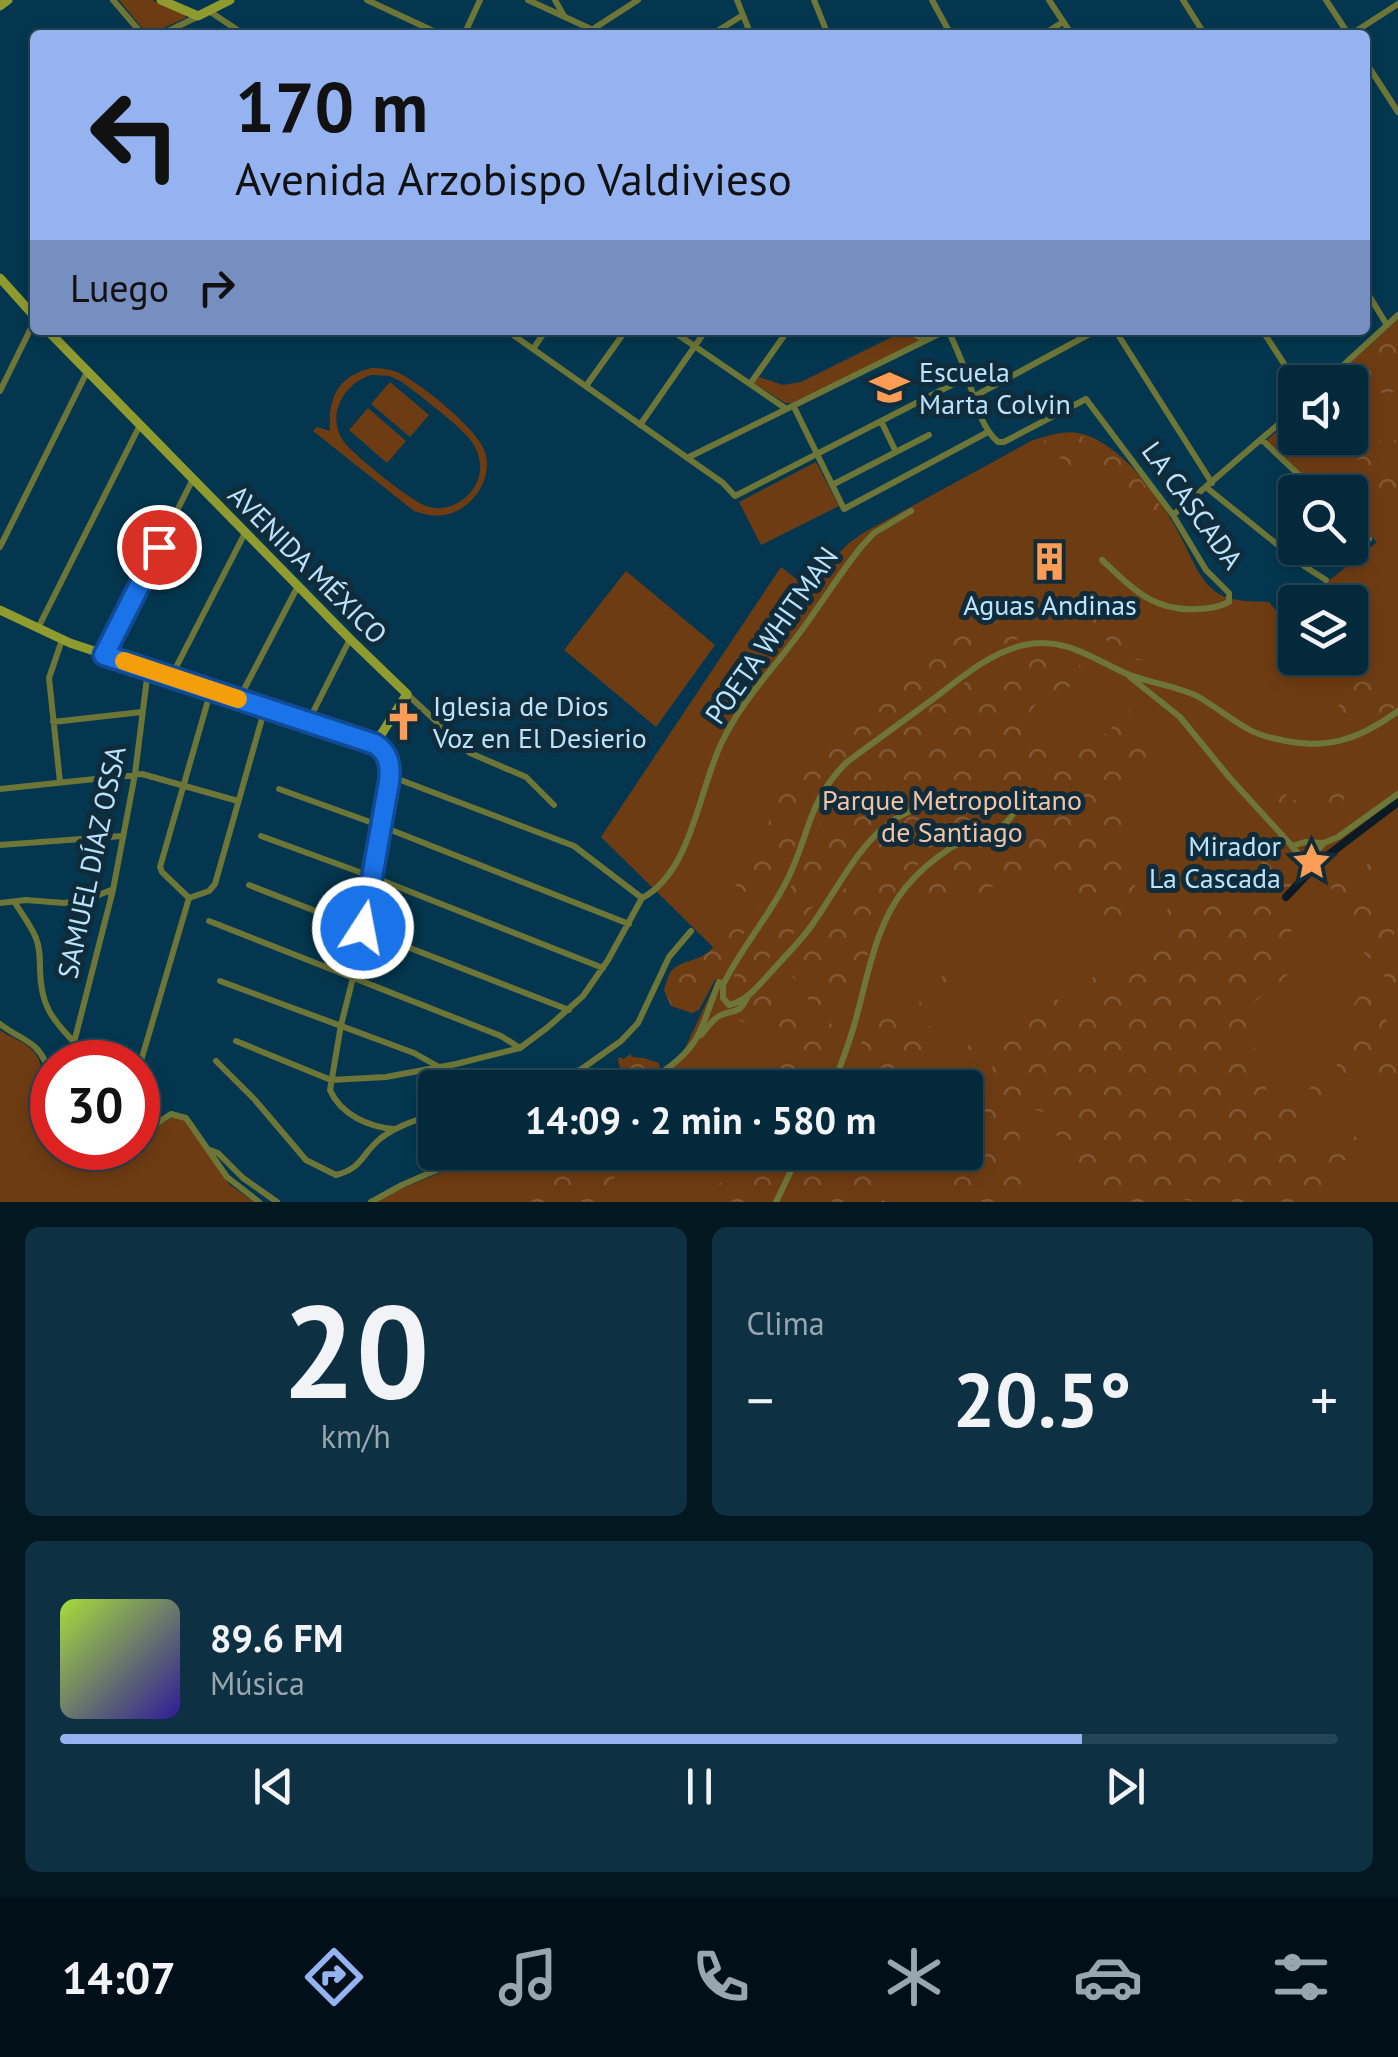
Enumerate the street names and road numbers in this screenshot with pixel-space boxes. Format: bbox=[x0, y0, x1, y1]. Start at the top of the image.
street label: LA CASCADA bbox=[1134, 434, 1252, 577]
street label: AVENIDA MÉXICO bbox=[221, 477, 395, 651]
street label: POETA WHITMAN bbox=[696, 539, 846, 731]
street label: SAMUEL DÍAZ OSSA bbox=[48, 742, 134, 982]

